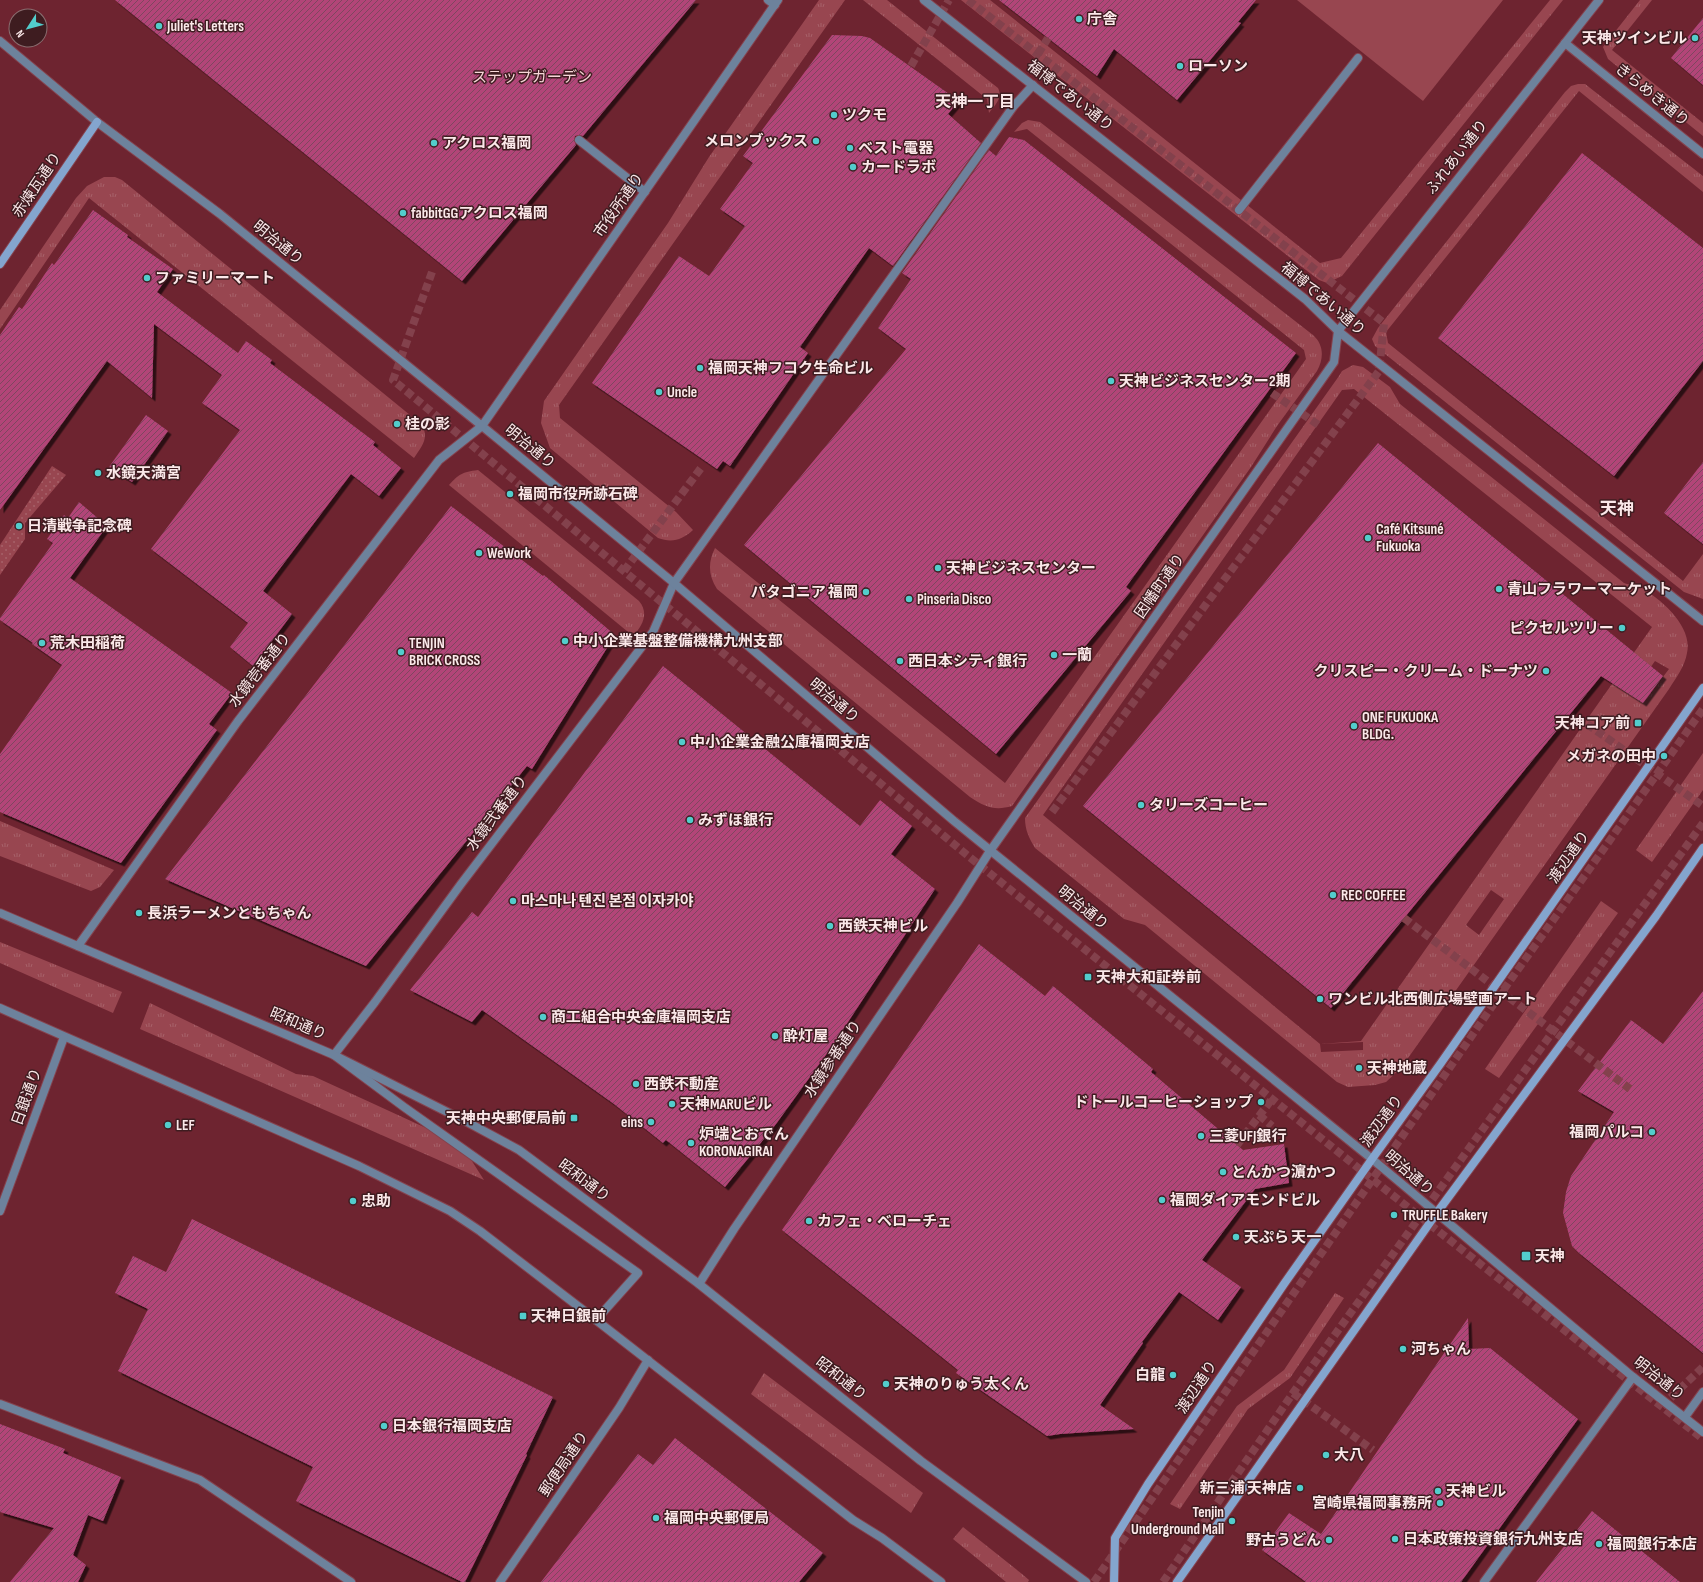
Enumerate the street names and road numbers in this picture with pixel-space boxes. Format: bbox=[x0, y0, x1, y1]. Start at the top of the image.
street label: 福博であい通り bbox=[1023, 56, 1117, 136]
street label: きらめき通り bbox=[1611, 59, 1693, 131]
street label: ふれあい通り bbox=[1422, 116, 1492, 198]
street label: 赤煉瓦通り bbox=[8, 149, 66, 221]
street label: 市役所通り bbox=[590, 169, 648, 241]
street label: 明治通り bbox=[249, 217, 307, 269]
street label: 福博であい通り bbox=[1277, 258, 1369, 340]
street label: 明治通り bbox=[501, 421, 559, 473]
street label: 因幡町通り bbox=[1131, 550, 1189, 622]
street label: 水鏡壱番通り bbox=[225, 629, 295, 711]
street label: 明治通り bbox=[805, 674, 863, 728]
street label: 水鏡弐番通り bbox=[462, 771, 532, 855]
street label: 渡辺通り bbox=[1544, 827, 1594, 887]
street label: 明治通り bbox=[1054, 882, 1112, 934]
street label: 昭和通り bbox=[267, 1004, 329, 1044]
street label: 水鏡参番通り bbox=[800, 1016, 866, 1102]
street label: 日銀通り bbox=[8, 1066, 46, 1128]
street label: 渡辺通り bbox=[1357, 1091, 1407, 1151]
street label: 明治通り bbox=[1380, 1146, 1438, 1200]
street label: 昭和通り bbox=[554, 1155, 614, 1207]
street label: 昭和通り bbox=[812, 1353, 870, 1405]
street label: 明治通り bbox=[1630, 1353, 1688, 1405]
street label: 渡辺通り bbox=[1172, 1357, 1222, 1417]
street label: 郵便局通り bbox=[535, 1428, 593, 1500]

